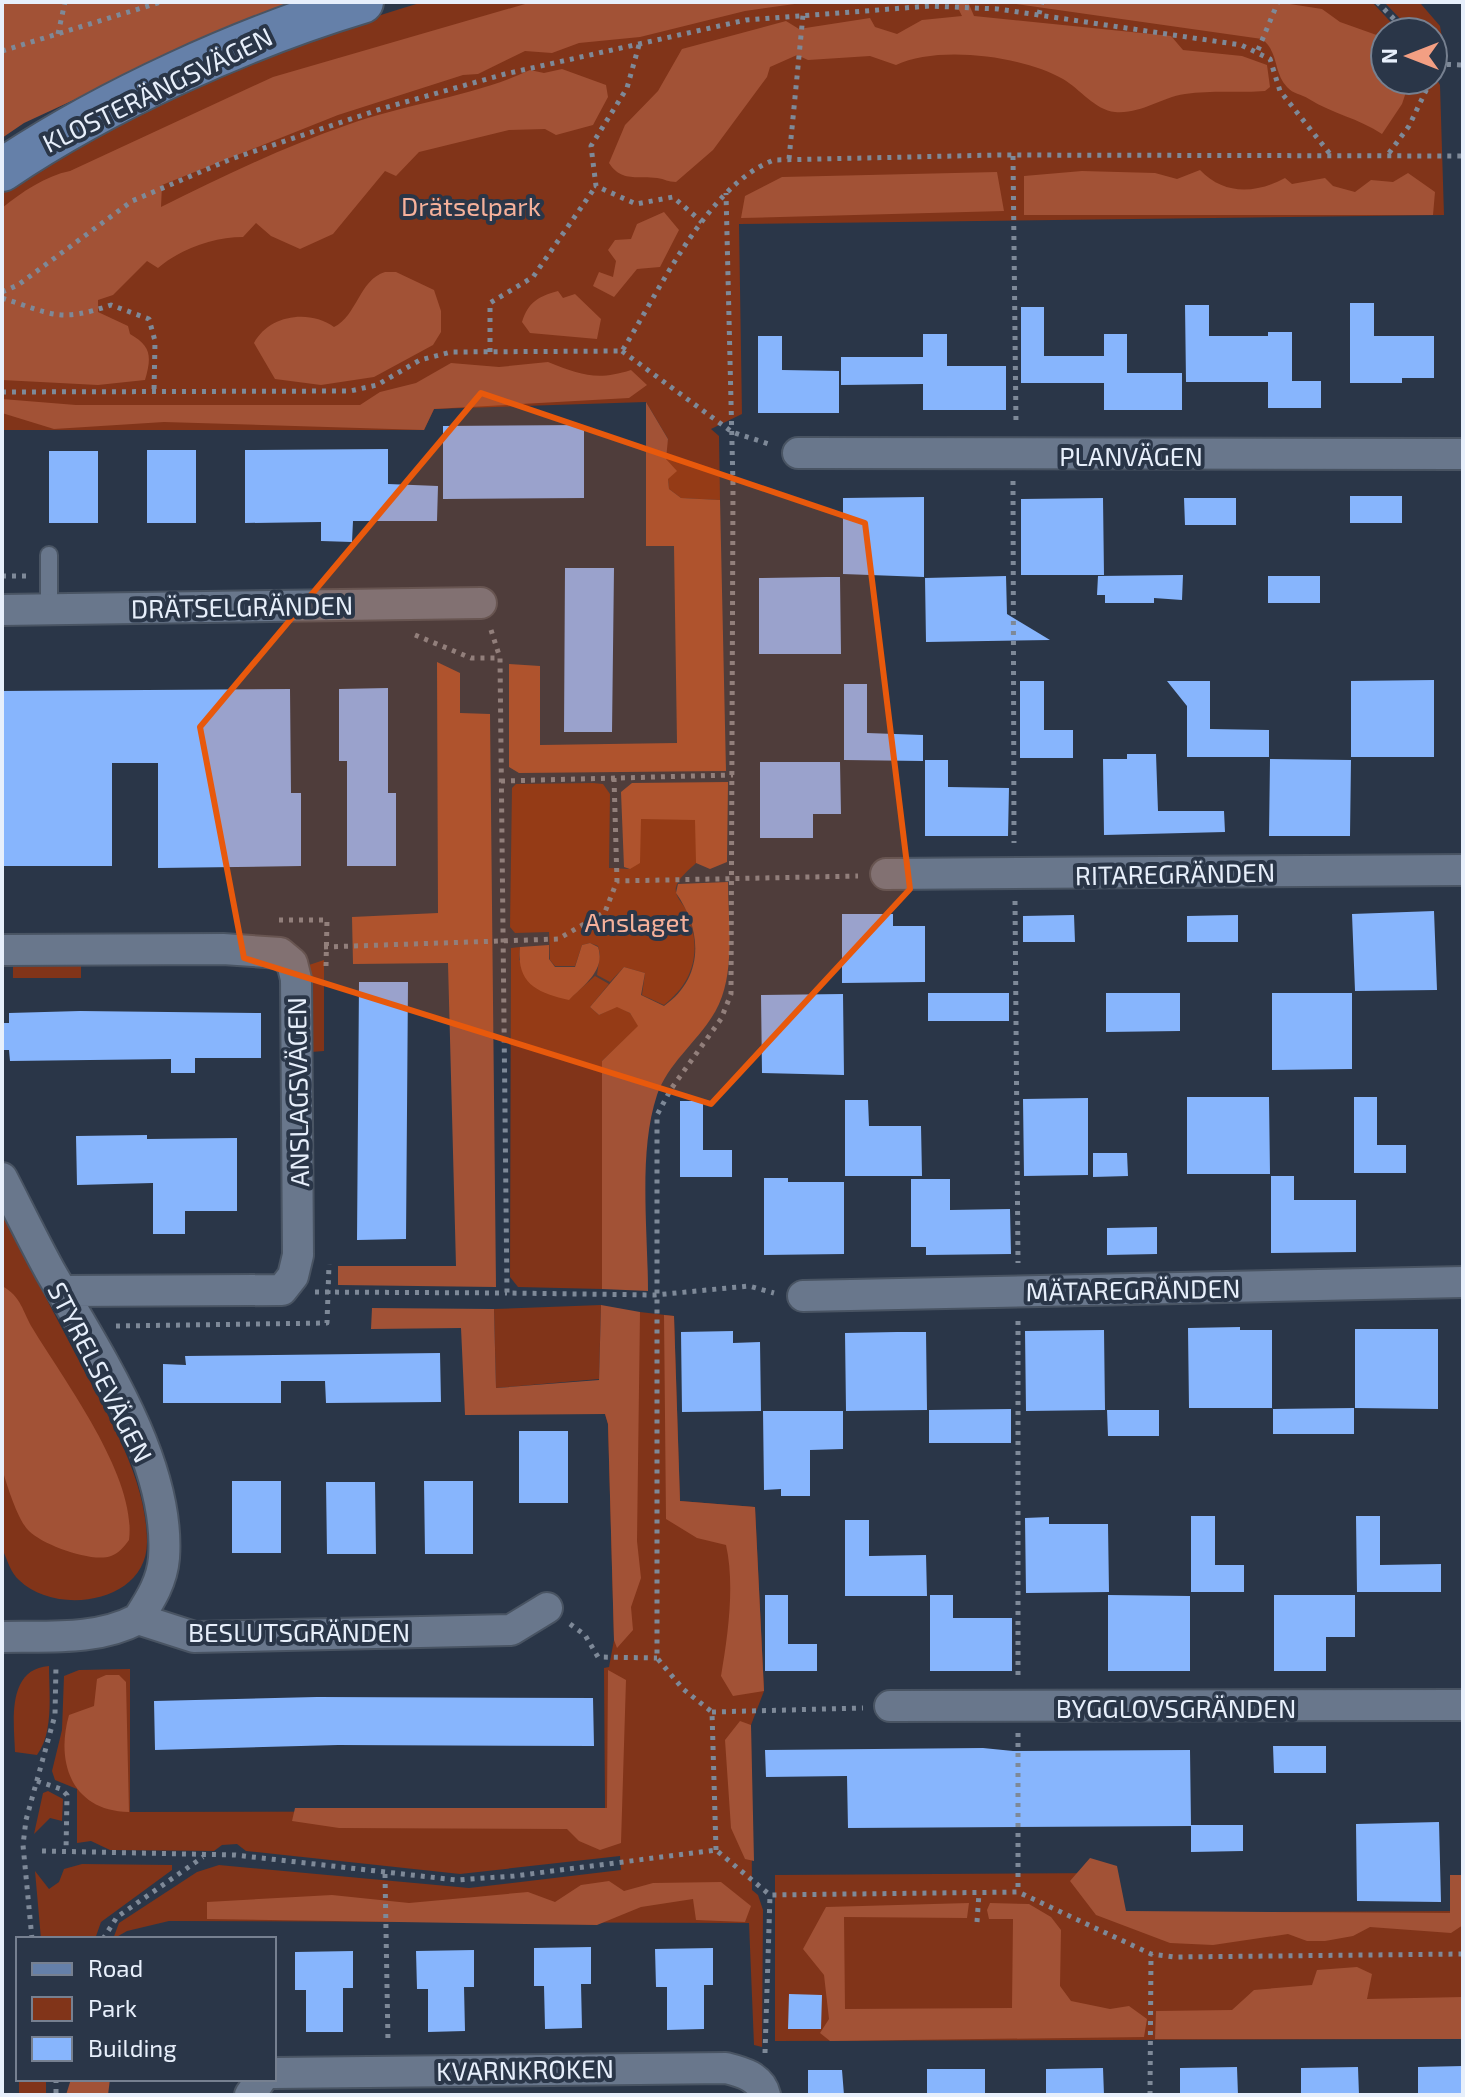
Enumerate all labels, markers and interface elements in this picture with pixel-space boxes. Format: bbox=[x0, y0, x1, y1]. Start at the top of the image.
north arrow bbox=[1369, 16, 1449, 96]
street label: KLOSTERÄNGSVÄGEN bbox=[37, 20, 277, 158]
text: N bbox=[1375, 48, 1401, 64]
park label: Drätselpark bbox=[401, 190, 541, 221]
street label: PLANVÄGEN bbox=[1059, 440, 1203, 471]
street label: DRÄTSELGRÄNDEN bbox=[131, 589, 353, 623]
street label: RITAREGRÄNDEN bbox=[1075, 856, 1275, 890]
park label: Anslaget bbox=[585, 906, 689, 937]
street label: ANSLAGSVÄGEN bbox=[280, 997, 314, 1187]
street label: MÄTAREGRÄNDEN bbox=[1025, 1272, 1241, 1306]
street label: STYRELSEVÄGEN bbox=[42, 1277, 160, 1467]
street label: BESLUTSGRÄNDEN bbox=[188, 1616, 410, 1647]
street label: BYGGLOVSGRÄNDEN bbox=[1056, 1692, 1296, 1723]
legend bbox=[16, 1937, 276, 2081]
text: Road bbox=[88, 1953, 143, 1982]
text: Park bbox=[88, 1993, 137, 2022]
text: Building bbox=[88, 2033, 177, 2062]
street label: KVARNKROKEN bbox=[436, 2052, 614, 2086]

